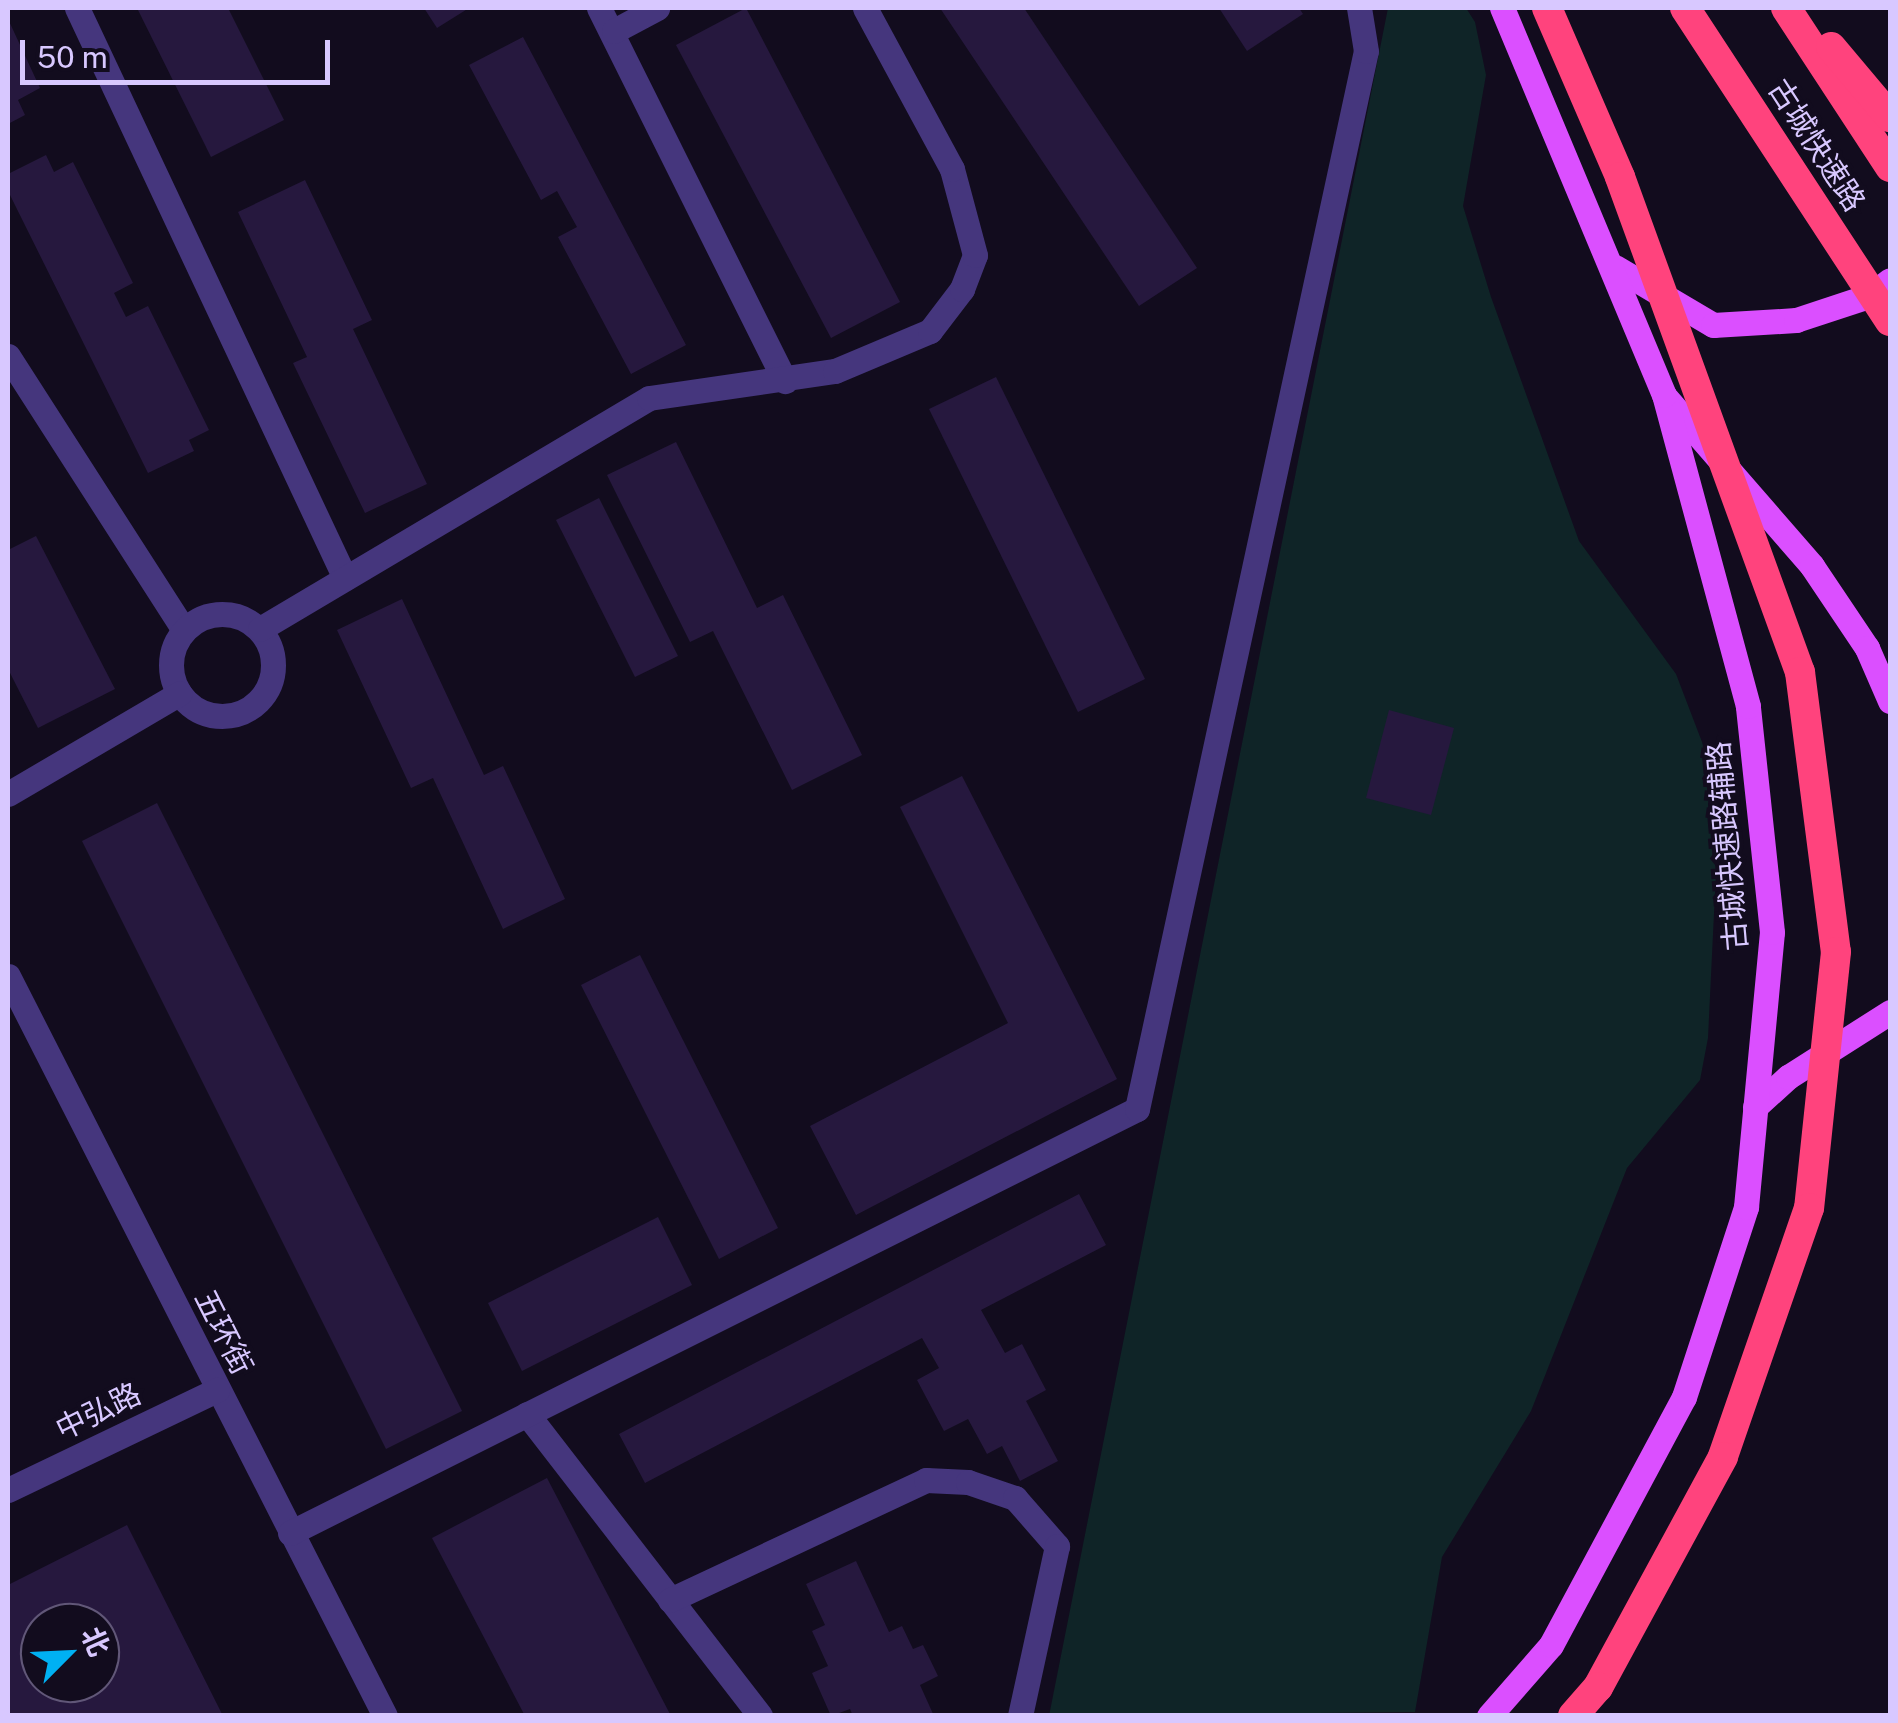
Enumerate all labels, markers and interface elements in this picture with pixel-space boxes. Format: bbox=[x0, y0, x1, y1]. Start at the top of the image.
scale bar bbox=[25, 20, 335, 82]
text: 50 m bbox=[37, 39, 108, 75]
street label: 古城快速路 bbox=[1761, 72, 1873, 218]
street label: 古城快速路辅路 bbox=[1700, 740, 1754, 952]
street label: 五环街 bbox=[188, 1284, 260, 1380]
street label: 中弘路 bbox=[50, 1375, 146, 1447]
north arrow bbox=[20, 1603, 120, 1703]
text: 北 bbox=[75, 1622, 117, 1661]

